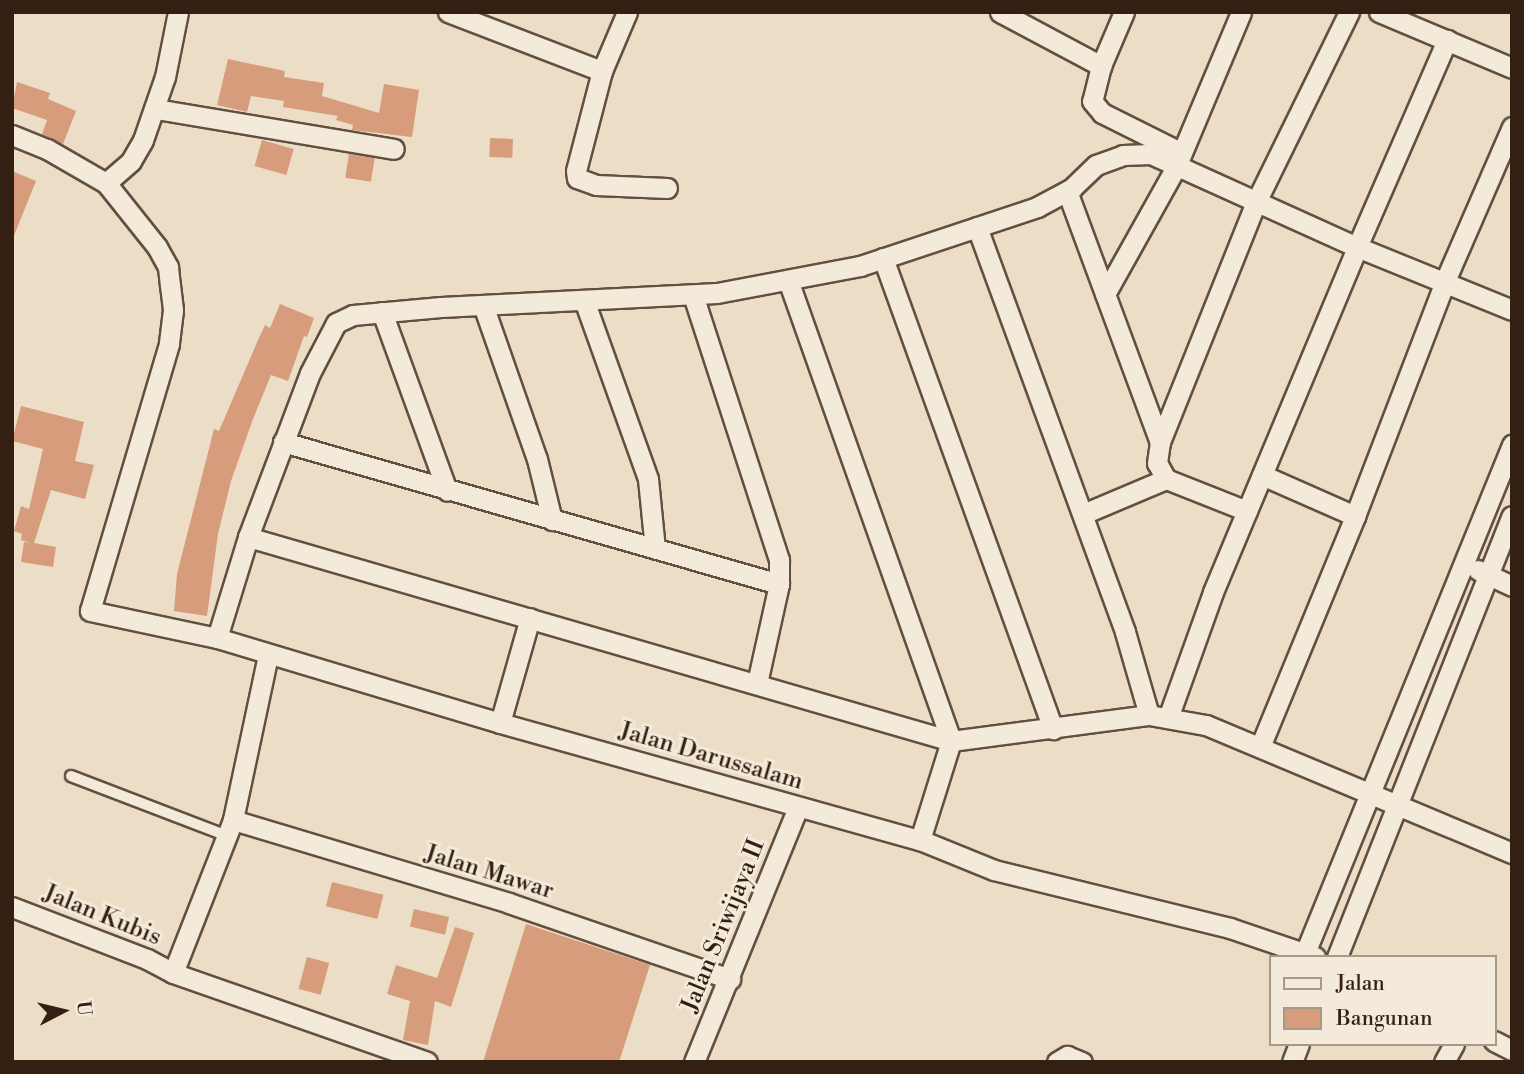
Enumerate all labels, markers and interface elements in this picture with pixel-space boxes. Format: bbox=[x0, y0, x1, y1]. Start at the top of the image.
street label: Jalan Darussalam bbox=[616, 717, 806, 797]
street label: Jalan Sriwijaya II bbox=[676, 835, 772, 1017]
street label: Jalan Mawar bbox=[421, 840, 557, 906]
street label: Jalan Kubis bbox=[39, 879, 165, 953]
legend bbox=[1268, 955, 1496, 1046]
text: Jalan bbox=[1336, 971, 1385, 997]
north arrow bbox=[28, 976, 98, 1046]
text: U bbox=[71, 1000, 97, 1017]
text: Bangunan bbox=[1336, 1006, 1432, 1032]

